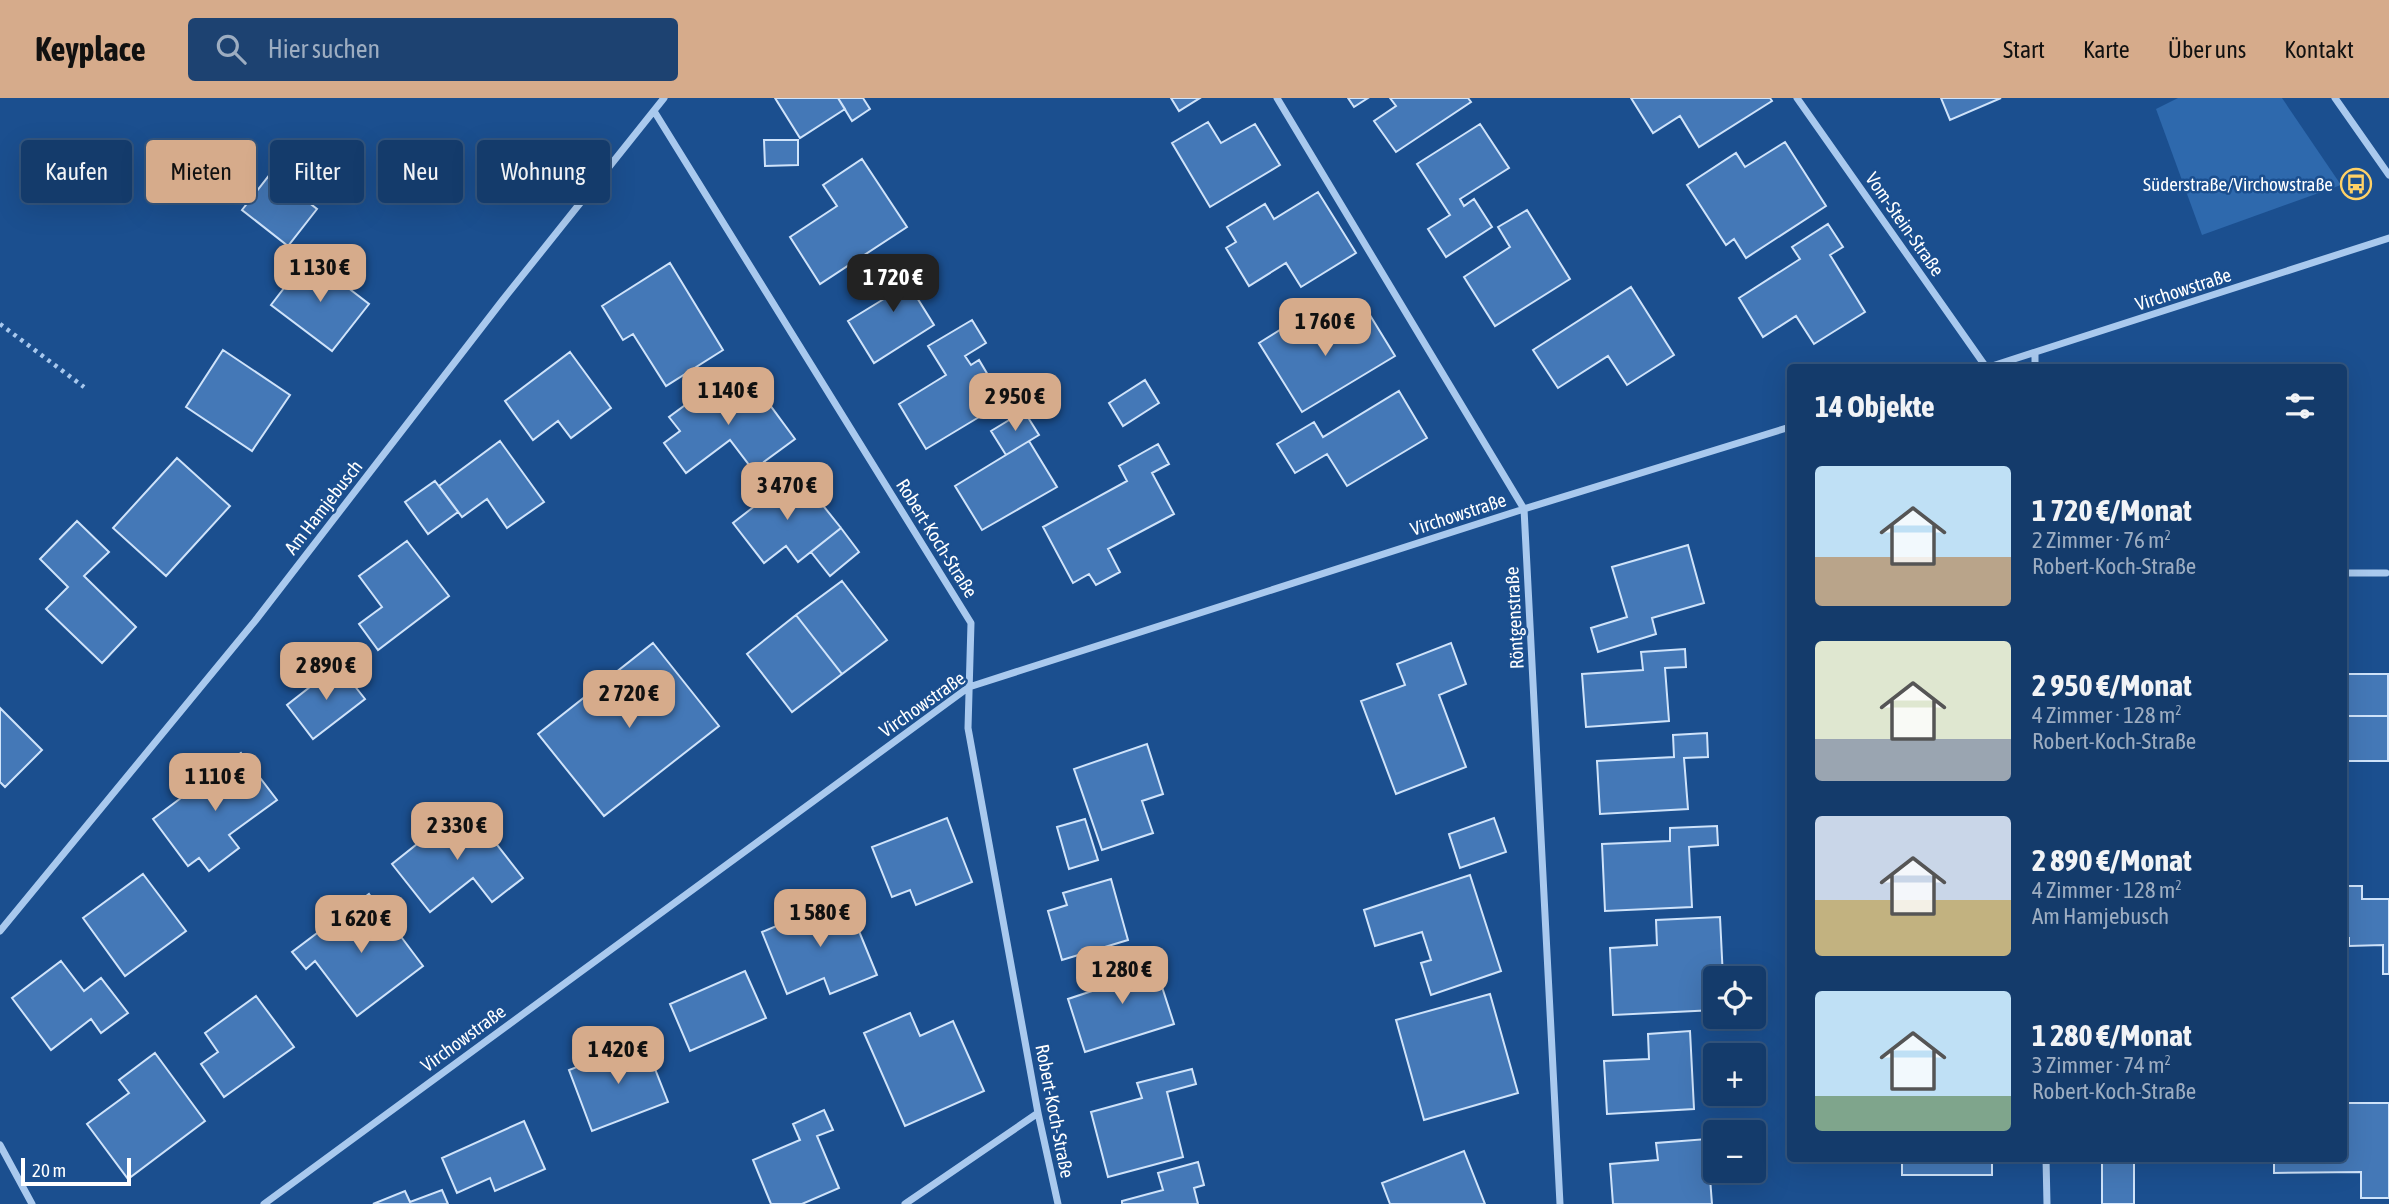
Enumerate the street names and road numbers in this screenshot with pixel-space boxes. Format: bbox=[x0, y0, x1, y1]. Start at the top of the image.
street label: Vom-Stein-Straße bbox=[1861, 168, 1949, 280]
street label: Virchowstraße bbox=[2132, 263, 2234, 315]
street label: Am Hamjebusch bbox=[279, 456, 367, 558]
street label: Robert-Koch-Straße bbox=[892, 475, 982, 601]
street label: Virchowstraße bbox=[1407, 488, 1509, 540]
street label: Röntgenstraße bbox=[1500, 566, 1528, 670]
street label: Virchowstraße bbox=[875, 666, 969, 742]
street label: Virchowstraße bbox=[416, 1000, 510, 1076]
street label: Robert-Koch-Straße bbox=[1031, 1042, 1079, 1180]

